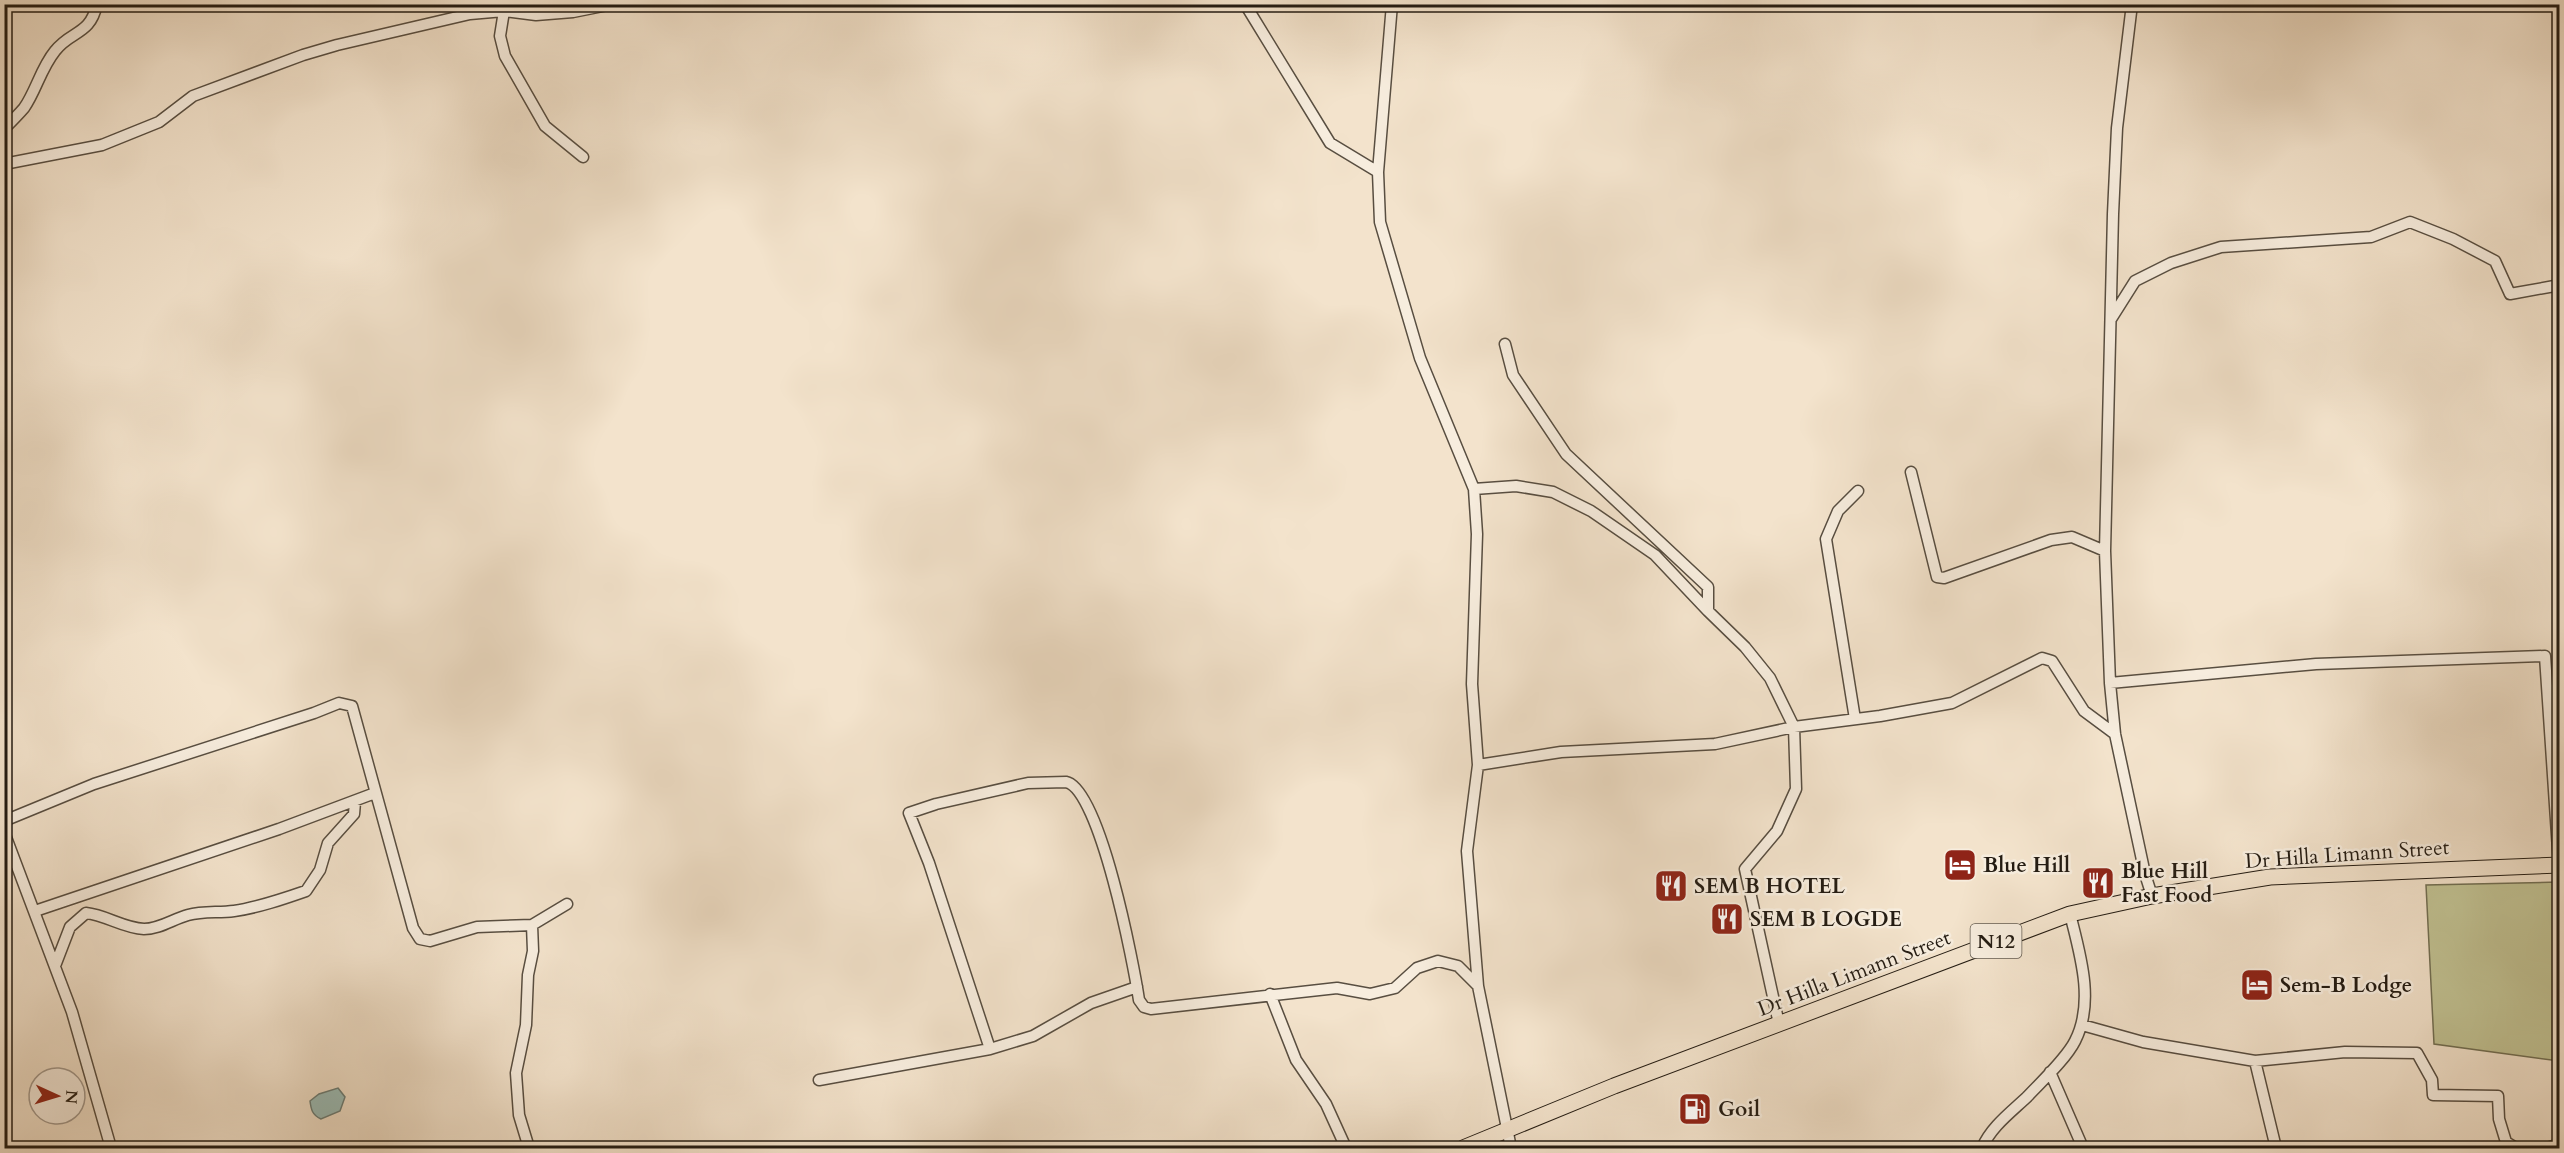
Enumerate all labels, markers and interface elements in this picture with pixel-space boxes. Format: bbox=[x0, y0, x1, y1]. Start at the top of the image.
street label: Dr Hilla Limann Street bbox=[2244, 833, 2451, 876]
hotel icon: Blue Hill bbox=[1942, 847, 1978, 883]
place label: Blue Hill bbox=[1983, 851, 2070, 880]
place label: Blue Hill Fast Food bbox=[2121, 857, 2212, 910]
restaurant icon: Blue Hill Fast Food bbox=[2080, 865, 2116, 901]
restaurant icon: SEM B HOTEL bbox=[1653, 868, 1689, 904]
place label: SEM B HOTEL bbox=[1694, 872, 1845, 901]
restaurant icon: SEM B LOGDE bbox=[1709, 901, 1745, 937]
place label: SEM B LOGDE bbox=[1750, 905, 1902, 934]
street label: Dr Hilla Limann Street bbox=[1753, 923, 1955, 1024]
road number: N12 bbox=[1970, 924, 2022, 958]
hotel icon: Sem-B Lodge bbox=[2239, 967, 2275, 1003]
place label: Sem-B Lodge bbox=[2280, 971, 2412, 1000]
north arrow bbox=[27, 1066, 87, 1126]
text: N bbox=[60, 1089, 82, 1105]
fuel station icon: Goil bbox=[1677, 1091, 1713, 1127]
place label: Goil bbox=[1718, 1095, 1760, 1124]

